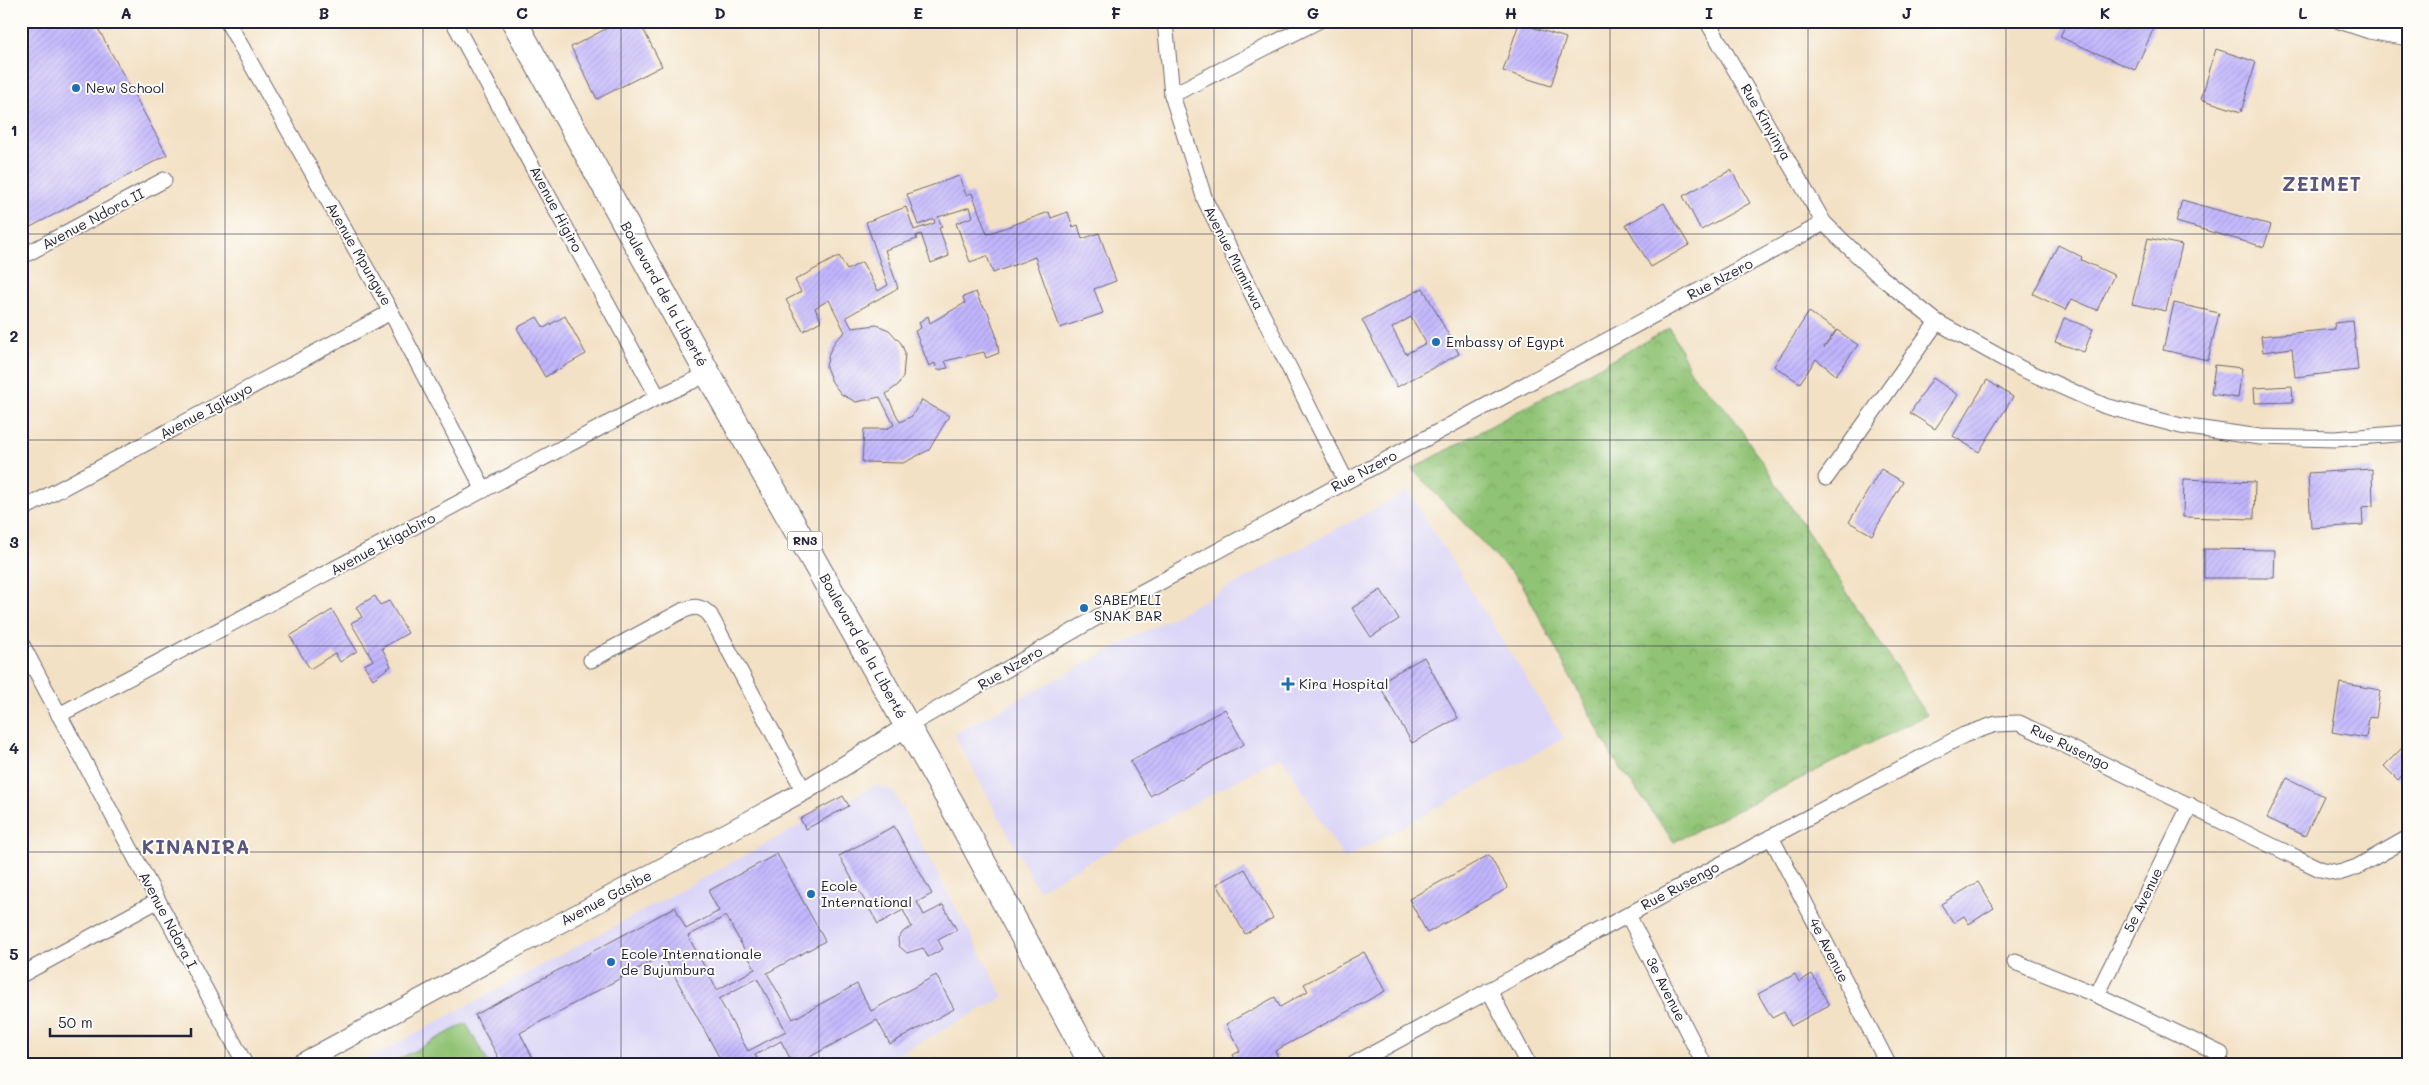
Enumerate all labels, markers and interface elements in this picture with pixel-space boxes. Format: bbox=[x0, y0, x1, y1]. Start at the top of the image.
text: A bbox=[120, 2, 132, 23]
text: B bbox=[319, 2, 329, 23]
text: C bbox=[516, 2, 528, 23]
text: D bbox=[714, 2, 726, 23]
text: E bbox=[913, 2, 923, 23]
text: F bbox=[1111, 2, 1121, 23]
text: G bbox=[1307, 2, 1319, 23]
text: H bbox=[1505, 2, 1517, 23]
text: I bbox=[1705, 2, 1713, 23]
text: J bbox=[1902, 2, 1912, 23]
text: K bbox=[2100, 2, 2110, 23]
text: L bbox=[2298, 2, 2308, 23]
place label: New School bbox=[86, 78, 164, 97]
street label: Rue Kinyinya bbox=[1737, 80, 1796, 164]
marker: New School bbox=[70, 82, 82, 94]
text: 1 bbox=[10, 119, 18, 140]
street label: Avenue Higiro bbox=[526, 162, 587, 255]
district label: ZEIMET bbox=[2282, 171, 2362, 196]
street label: Avenue Ndora II bbox=[38, 184, 147, 253]
street label: Avenue Mpungwe bbox=[322, 199, 397, 309]
street label: Avenue Mumirwa bbox=[1200, 203, 1269, 313]
street label: Boulevard de la Liberté bbox=[617, 218, 712, 370]
street label: Rue Nzero bbox=[1684, 253, 1756, 304]
text: 2 bbox=[10, 325, 19, 346]
place label: Embassy of Egypt bbox=[1446, 332, 1565, 351]
marker: Embassy of Egypt bbox=[1430, 336, 1442, 348]
street label: Avenue Igikuyo bbox=[156, 378, 255, 443]
street label: Rue Nzero bbox=[1328, 445, 1400, 496]
street label: Avenue Ikigabiro bbox=[327, 508, 439, 579]
text: 3 bbox=[9, 531, 19, 552]
road number: RN3 bbox=[788, 532, 822, 550]
street label: Boulevard de la Liberté bbox=[816, 570, 911, 722]
place label: SABEMELI SNAK BAR bbox=[1094, 590, 1162, 625]
marker: SABEMELI SNAK BAR bbox=[1078, 602, 1090, 614]
street label: Rue Nzero bbox=[974, 641, 1046, 694]
place label: Kira Hospital bbox=[1299, 674, 1388, 693]
marker: Kira Hospital bbox=[1281, 677, 1295, 691]
street label: Rue Rusengo bbox=[2027, 719, 2113, 774]
text: 4 bbox=[9, 737, 19, 758]
district label: KINANIRA bbox=[142, 834, 250, 859]
street label: Rue Rusengo bbox=[1637, 857, 1722, 914]
street label: 5e Avenue bbox=[2119, 864, 2166, 935]
street label: Avenue Gasibe bbox=[557, 866, 655, 930]
street label: Avenue Ndora I bbox=[135, 868, 202, 971]
place label: Ecole International bbox=[821, 876, 912, 911]
marker: Ecole International bbox=[805, 888, 817, 900]
street label: 4e Avenue bbox=[1805, 914, 1854, 985]
text: 5 bbox=[9, 943, 19, 964]
place label: Ecole Internationale de Bujumbura bbox=[621, 944, 762, 979]
street label: 3e Avenue bbox=[1642, 953, 1691, 1024]
marker: Ecole Internationale de Bujumbura bbox=[605, 956, 617, 968]
scale bar bbox=[50, 1005, 191, 1037]
text: 50 m bbox=[58, 1012, 93, 1032]

